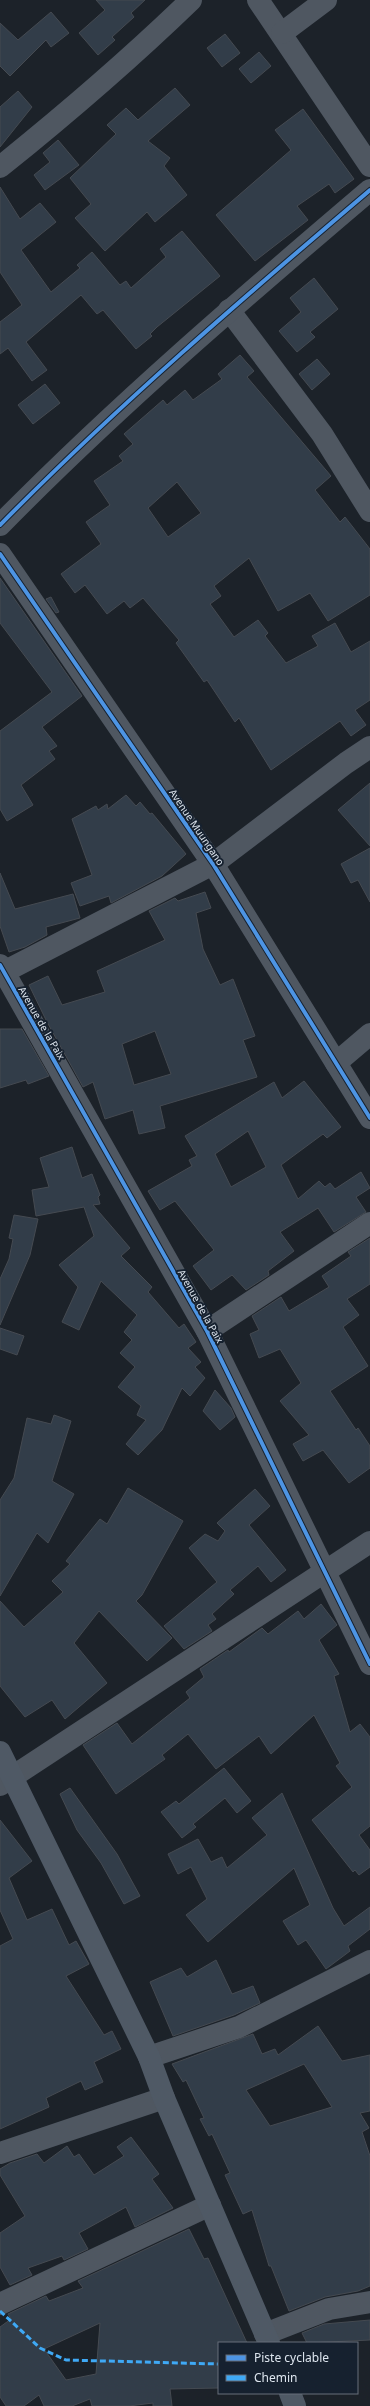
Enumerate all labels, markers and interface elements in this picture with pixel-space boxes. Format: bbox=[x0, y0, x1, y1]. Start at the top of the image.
street label: Avenue Muungano bbox=[166, 786, 228, 868]
street label: Avenue de la Paix bbox=[15, 984, 69, 1063]
street label: Avenue de la Paix bbox=[175, 1267, 227, 1346]
legend bbox=[218, 2342, 358, 2394]
text: Piste cyclable bbox=[254, 2349, 329, 2366]
text: Chemin bbox=[254, 2369, 298, 2386]

